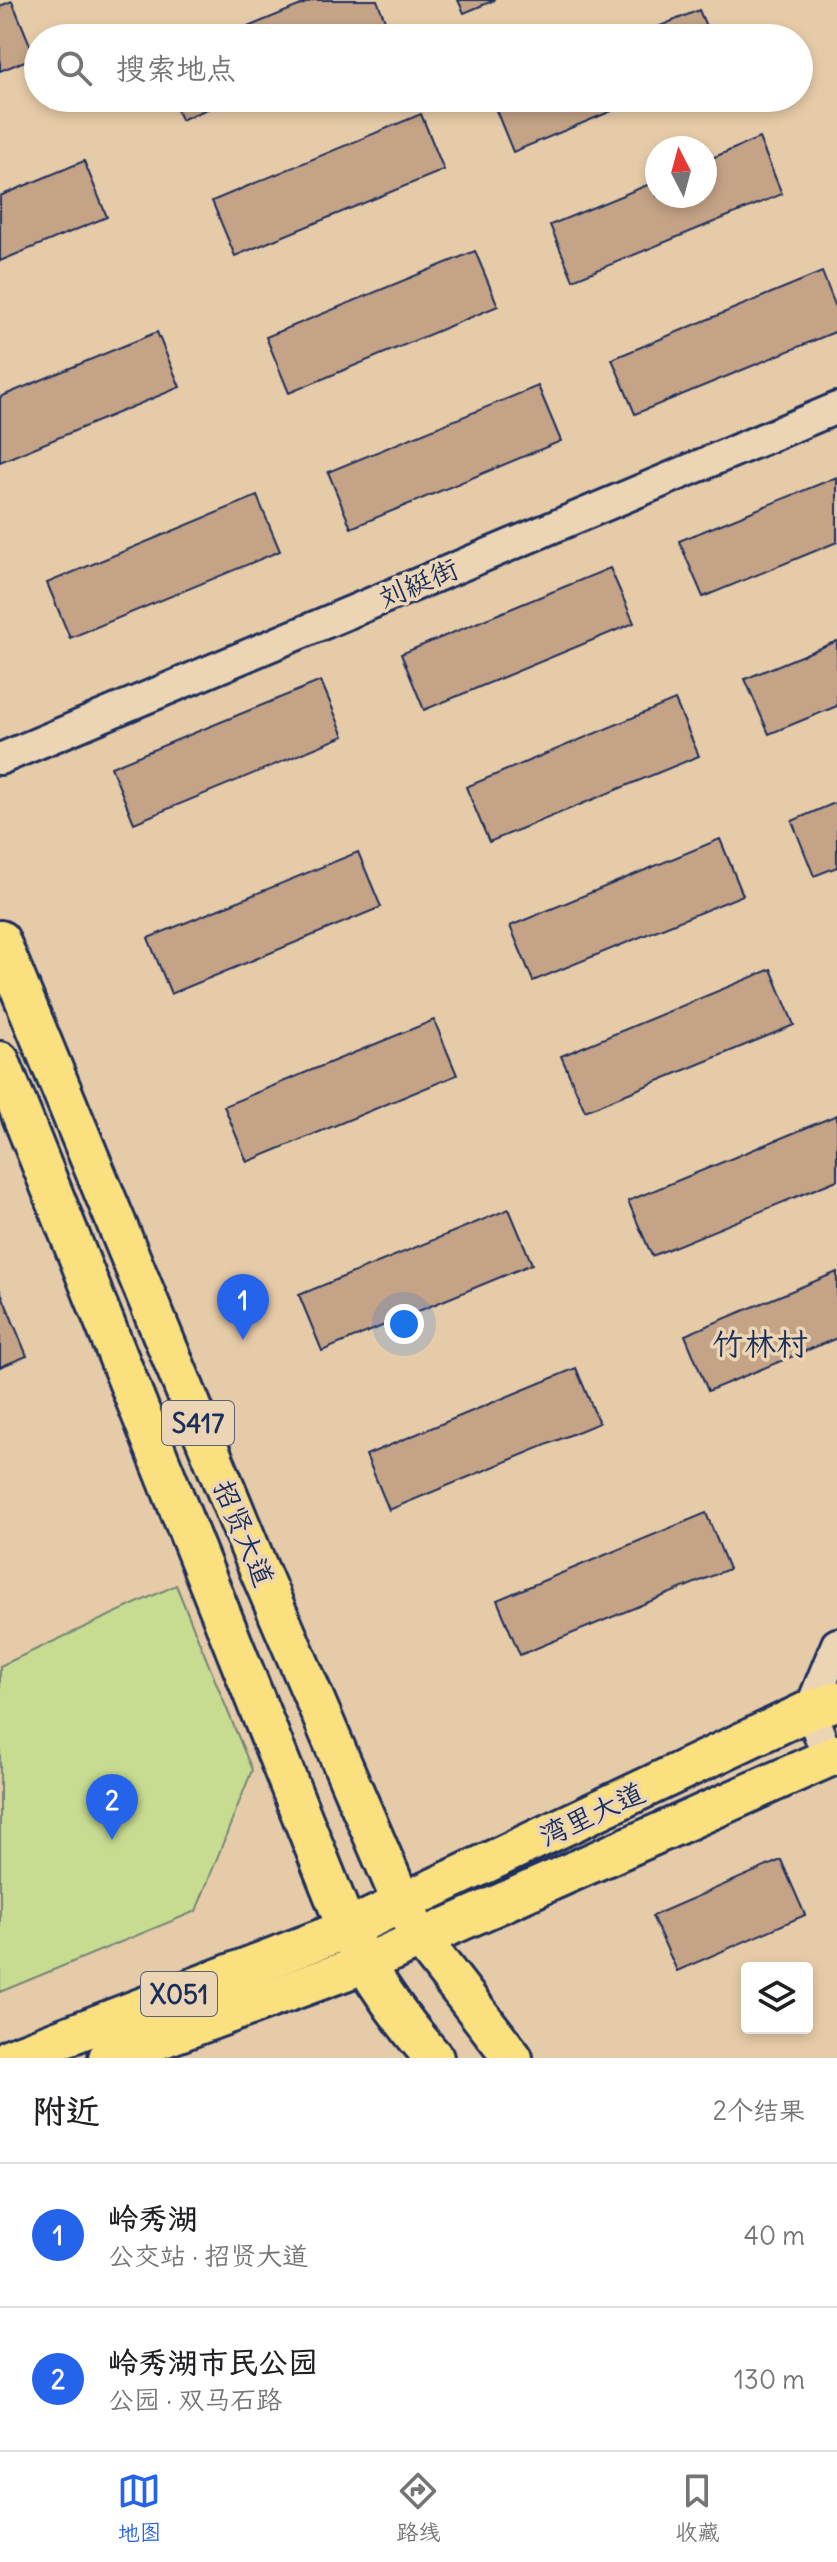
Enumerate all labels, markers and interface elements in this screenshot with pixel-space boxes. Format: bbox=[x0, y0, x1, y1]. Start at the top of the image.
search box bbox=[24, 24, 813, 112]
icon: search bbox=[52, 46, 96, 90]
text: 搜索地点 bbox=[116, 49, 236, 87]
north arrow bbox=[645, 136, 717, 208]
street label: 刘綎街 bbox=[372, 550, 464, 616]
pin: 1 bbox=[217, 1274, 269, 1340]
your location bbox=[384, 1304, 424, 1344]
district label: 竹林村 bbox=[712, 1323, 808, 1364]
road number: S417 bbox=[162, 1401, 234, 1445]
street label: 招贤大道 bbox=[206, 1474, 282, 1592]
pin: 2 bbox=[86, 1774, 138, 1840]
street label: 湾里大道 bbox=[534, 1774, 650, 1854]
map controls bbox=[741, 1962, 813, 2034]
button: layers bbox=[741, 1962, 813, 2034]
road number: X051 bbox=[141, 1972, 217, 2016]
text: 附近 bbox=[32, 2089, 100, 2132]
text: 2个结果 bbox=[713, 2094, 805, 2127]
text: 岭秀湖 bbox=[108, 2199, 198, 2237]
text: 1 bbox=[53, 2219, 63, 2252]
text: 40 m bbox=[744, 2219, 805, 2252]
text: 公交站 · 招贤大道 bbox=[108, 2239, 308, 2272]
text: 岭秀湖市民公园 bbox=[108, 2343, 318, 2381]
text: 2 bbox=[51, 2363, 65, 2396]
text: 130 m bbox=[734, 2363, 805, 2396]
text: 公园 · 双马石路 bbox=[108, 2383, 282, 2416]
tab: 地图 bbox=[117, 2469, 162, 2546]
tab: 路线 bbox=[396, 2469, 441, 2546]
tab: 收藏 bbox=[675, 2469, 720, 2546]

